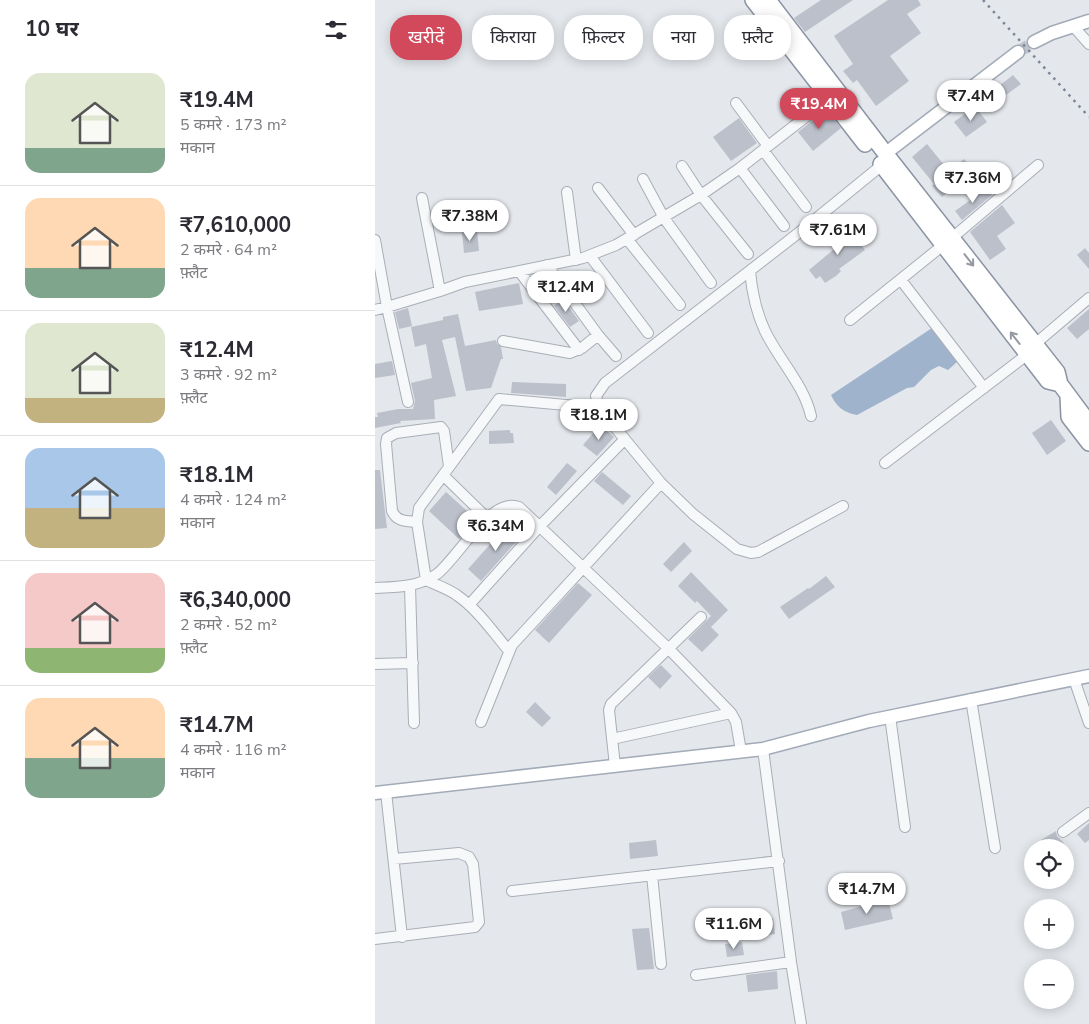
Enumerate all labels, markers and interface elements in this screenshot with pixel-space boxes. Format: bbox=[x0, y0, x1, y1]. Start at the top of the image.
text: 10 घर bbox=[25, 15, 79, 43]
chip: खरीदें bbox=[390, 15, 462, 60]
chip: किराया bbox=[472, 15, 554, 60]
chip: फ़िल्टर bbox=[564, 15, 643, 60]
chip: नया bbox=[653, 15, 714, 60]
chip: फ़्लैट bbox=[724, 15, 791, 60]
icon: filters bbox=[322, 16, 350, 44]
pin: ₹7.4M bbox=[936, 80, 1006, 122]
text: ₹7.4M bbox=[948, 85, 994, 107]
text: ₹19.4M bbox=[180, 86, 254, 114]
pin: ₹19.4M bbox=[778, 88, 860, 130]
icon: home bbox=[65, 93, 125, 153]
text: ₹19.4M bbox=[791, 93, 847, 115]
text: 5 कमरे · 173 m² bbox=[180, 114, 287, 136]
text: मकान bbox=[180, 137, 215, 159]
pin: ₹7.36M bbox=[932, 162, 1014, 204]
text: ₹7.36M bbox=[945, 167, 1001, 189]
pin: ₹7.38M bbox=[429, 200, 511, 242]
text: ₹7.38M bbox=[442, 205, 498, 227]
text: ₹7,610,000 bbox=[180, 211, 291, 239]
pin: ₹7.61M bbox=[797, 214, 879, 256]
icon: home bbox=[65, 218, 125, 278]
text: ₹7.61M bbox=[810, 219, 866, 241]
text: 2 कमरे · 64 m² bbox=[180, 239, 277, 261]
one-way arrow bbox=[964, 253, 974, 267]
text: फ़्लैट bbox=[180, 262, 208, 284]
pin: ₹12.4M bbox=[525, 270, 607, 313]
text: ₹12.4M bbox=[538, 276, 594, 298]
one-way arrow bbox=[1010, 331, 1020, 345]
text: ₹12.4M bbox=[180, 336, 254, 364]
icon: home bbox=[65, 343, 125, 403]
text: 3 कमरे · 92 m² bbox=[180, 364, 277, 386]
text: फ़्लैट bbox=[180, 387, 208, 409]
pin: ₹18.1M bbox=[558, 398, 640, 441]
text: ₹18.1M bbox=[571, 404, 627, 426]
text: ₹18.1M bbox=[180, 461, 254, 489]
icon: home bbox=[65, 468, 125, 528]
text: 4 कमरे · 124 m² bbox=[180, 489, 287, 511]
pin: ₹6.34M bbox=[455, 510, 537, 552]
text: मकान bbox=[180, 512, 215, 534]
text: ₹6.34M bbox=[468, 515, 524, 537]
text: ₹6,340,000 bbox=[180, 586, 291, 614]
icon: home bbox=[65, 593, 125, 653]
text: 2 कमरे · 52 m² bbox=[180, 614, 277, 636]
text: फ़्लैट bbox=[180, 637, 208, 659]
text: ₹14.7M bbox=[180, 711, 254, 739]
icon: home bbox=[65, 718, 125, 778]
text: 4 कमरे · 116 m² bbox=[180, 739, 287, 761]
text: मकान bbox=[180, 762, 215, 784]
map controls bbox=[1024, 839, 1074, 1009]
button: locate bbox=[1024, 839, 1074, 889]
pin: ₹14.7M bbox=[826, 872, 908, 915]
text: ₹14.7M bbox=[839, 878, 895, 900]
button: + bbox=[1024, 899, 1074, 949]
pin: ₹11.6M bbox=[693, 908, 775, 950]
text: ₹11.6M bbox=[706, 913, 762, 935]
button: − bbox=[1024, 959, 1074, 1009]

